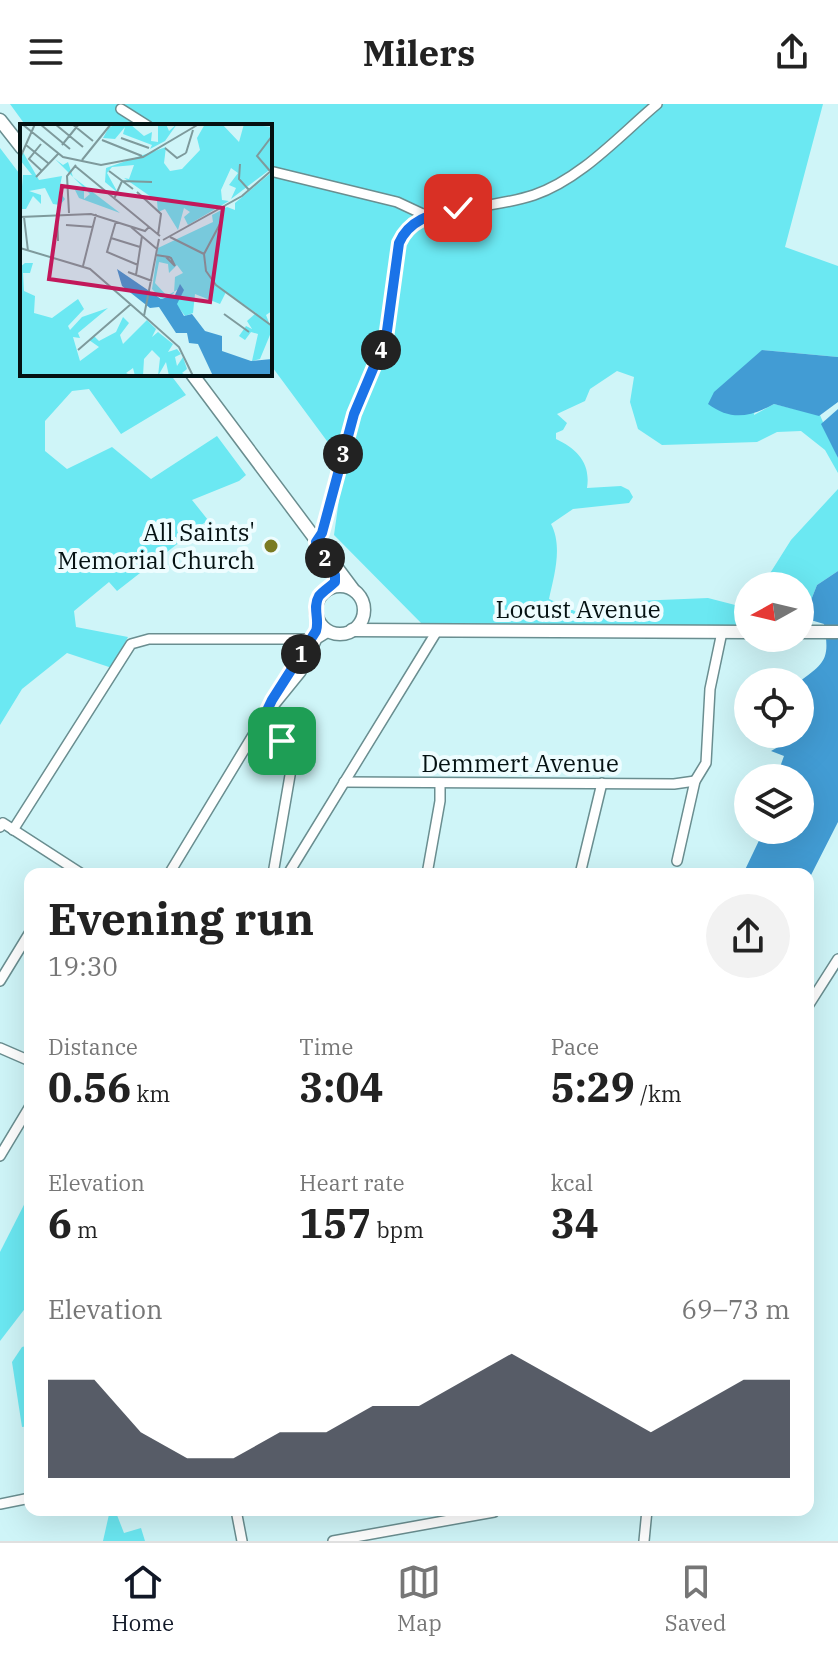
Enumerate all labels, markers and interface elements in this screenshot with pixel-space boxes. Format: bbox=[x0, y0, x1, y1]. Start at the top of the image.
text: Milers bbox=[363, 29, 475, 76]
icon: menu bbox=[24, 30, 68, 74]
icon: share bbox=[770, 30, 814, 74]
inset map bbox=[20, 124, 272, 376]
pin bbox=[424, 174, 492, 242]
icon: check bbox=[436, 186, 480, 230]
pin: 4 bbox=[361, 330, 401, 370]
text: 4 bbox=[374, 335, 388, 364]
pin: 3 bbox=[323, 434, 363, 474]
text: 3 bbox=[336, 439, 350, 468]
place label: All Saints' Memorial Church bbox=[57, 516, 255, 576]
marker: All Saints' Memorial Church bbox=[262, 537, 280, 555]
pin: 2 bbox=[305, 538, 345, 578]
text: 2 bbox=[318, 543, 332, 572]
north arrow bbox=[734, 572, 814, 652]
map controls bbox=[734, 572, 814, 844]
street label: Locust Avenue bbox=[495, 593, 661, 625]
pin: 1 bbox=[281, 634, 321, 674]
text: 1 bbox=[294, 639, 308, 668]
button: locate bbox=[734, 668, 814, 748]
pin bbox=[248, 707, 316, 775]
icon: arrive bbox=[260, 719, 304, 763]
street label: Demmert Avenue bbox=[421, 747, 619, 779]
button: layers bbox=[734, 764, 814, 844]
text: Evening run bbox=[48, 890, 314, 947]
button: share bbox=[706, 894, 790, 978]
text: 19:30 bbox=[48, 949, 118, 983]
text: Distance bbox=[48, 1032, 138, 1061]
text: Time bbox=[299, 1032, 353, 1061]
text: Pace bbox=[551, 1032, 599, 1061]
text: 0.56 bbox=[48, 1061, 131, 1113]
text: 3:04 bbox=[299, 1061, 383, 1113]
text: 5:29 bbox=[551, 1061, 635, 1113]
text: km bbox=[131, 1079, 170, 1108]
text: /km bbox=[635, 1079, 682, 1108]
text: Elevation bbox=[48, 1168, 145, 1197]
text: Heart rate bbox=[299, 1168, 405, 1197]
text: kcal bbox=[551, 1168, 593, 1197]
text: 6 bbox=[48, 1197, 72, 1249]
text: 157 bbox=[299, 1197, 371, 1249]
text: 34 bbox=[551, 1197, 599, 1249]
text: m bbox=[72, 1215, 98, 1244]
text: bpm bbox=[371, 1215, 424, 1244]
text: Elevation bbox=[48, 1292, 163, 1326]
text: 69–73 m bbox=[682, 1292, 790, 1326]
tab: Home bbox=[112, 1560, 174, 1637]
tab: Map bbox=[397, 1560, 442, 1637]
tab: Saved bbox=[665, 1560, 726, 1637]

